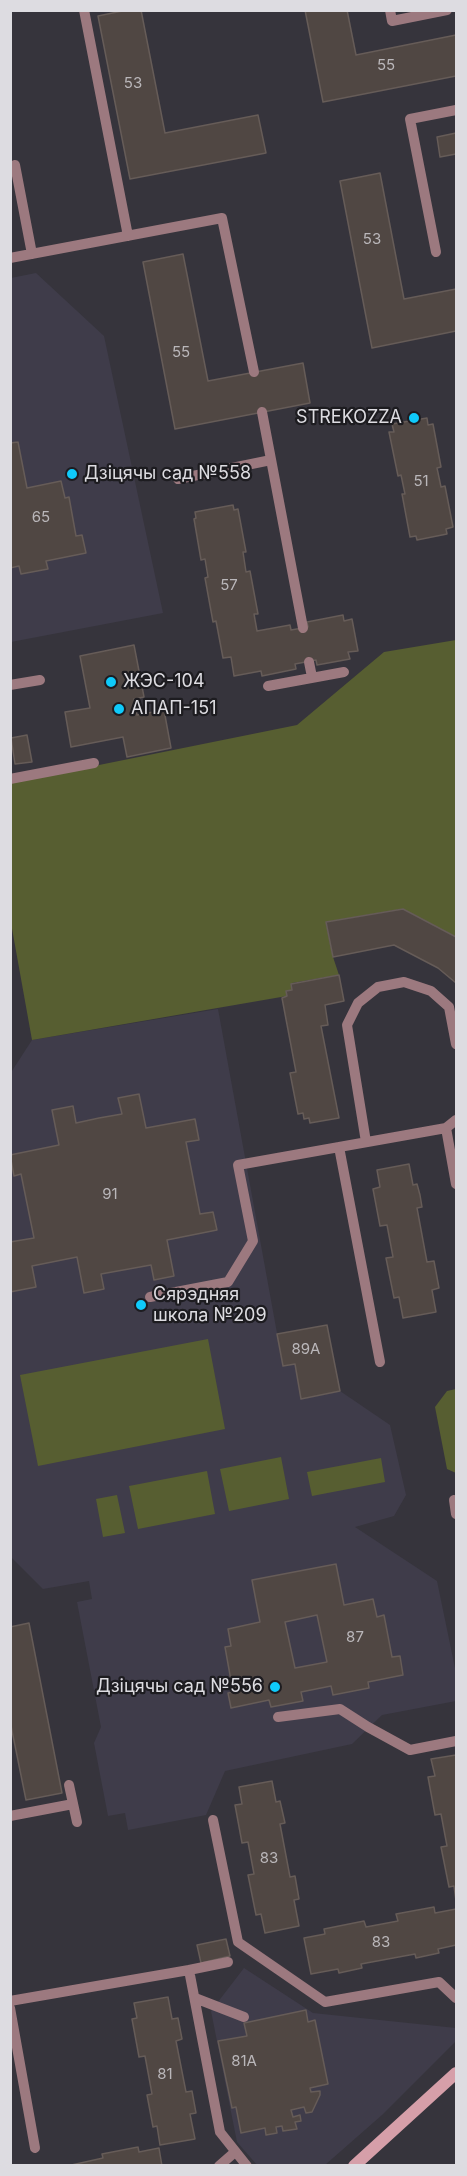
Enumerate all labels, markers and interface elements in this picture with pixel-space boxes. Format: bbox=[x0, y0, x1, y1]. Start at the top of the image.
house number: 55 bbox=[377, 56, 395, 74]
house number: 53 bbox=[124, 74, 142, 92]
house number: 53 bbox=[363, 230, 381, 248]
house number: 55 bbox=[172, 343, 190, 361]
place label: STREKOZZA bbox=[296, 407, 402, 429]
marker: STREKOZZA bbox=[407, 411, 421, 425]
place label: Дзіцячы сад №558 bbox=[84, 463, 251, 485]
marker: Дзіцячы сад №558 bbox=[65, 467, 79, 481]
house number: 51 bbox=[413, 472, 429, 490]
house number: 65 bbox=[32, 508, 50, 526]
house number: 57 bbox=[220, 576, 238, 594]
place label: ЖЭС-104 bbox=[123, 671, 205, 693]
marker: ЖЭС-104 bbox=[104, 675, 118, 689]
place label: АПАП-151 bbox=[131, 698, 216, 720]
marker: АПАП-151 bbox=[112, 702, 126, 716]
house number: 91 bbox=[102, 1185, 118, 1203]
place label: Сярэдняя школа №209 bbox=[153, 1284, 267, 1326]
marker: Сярэдняя школа №209 bbox=[134, 1298, 148, 1312]
house number: 89А bbox=[292, 1340, 320, 1358]
house number: 87 bbox=[346, 1628, 364, 1646]
place label: Дзіцячы сад №556 bbox=[96, 1676, 263, 1698]
marker: Дзіцячы сад №556 bbox=[268, 1680, 282, 1694]
house number: 83 bbox=[260, 1849, 278, 1867]
house number: 83 bbox=[372, 1933, 390, 1951]
house number: 81А bbox=[231, 2052, 257, 2070]
house number: 81 bbox=[157, 2065, 173, 2083]

